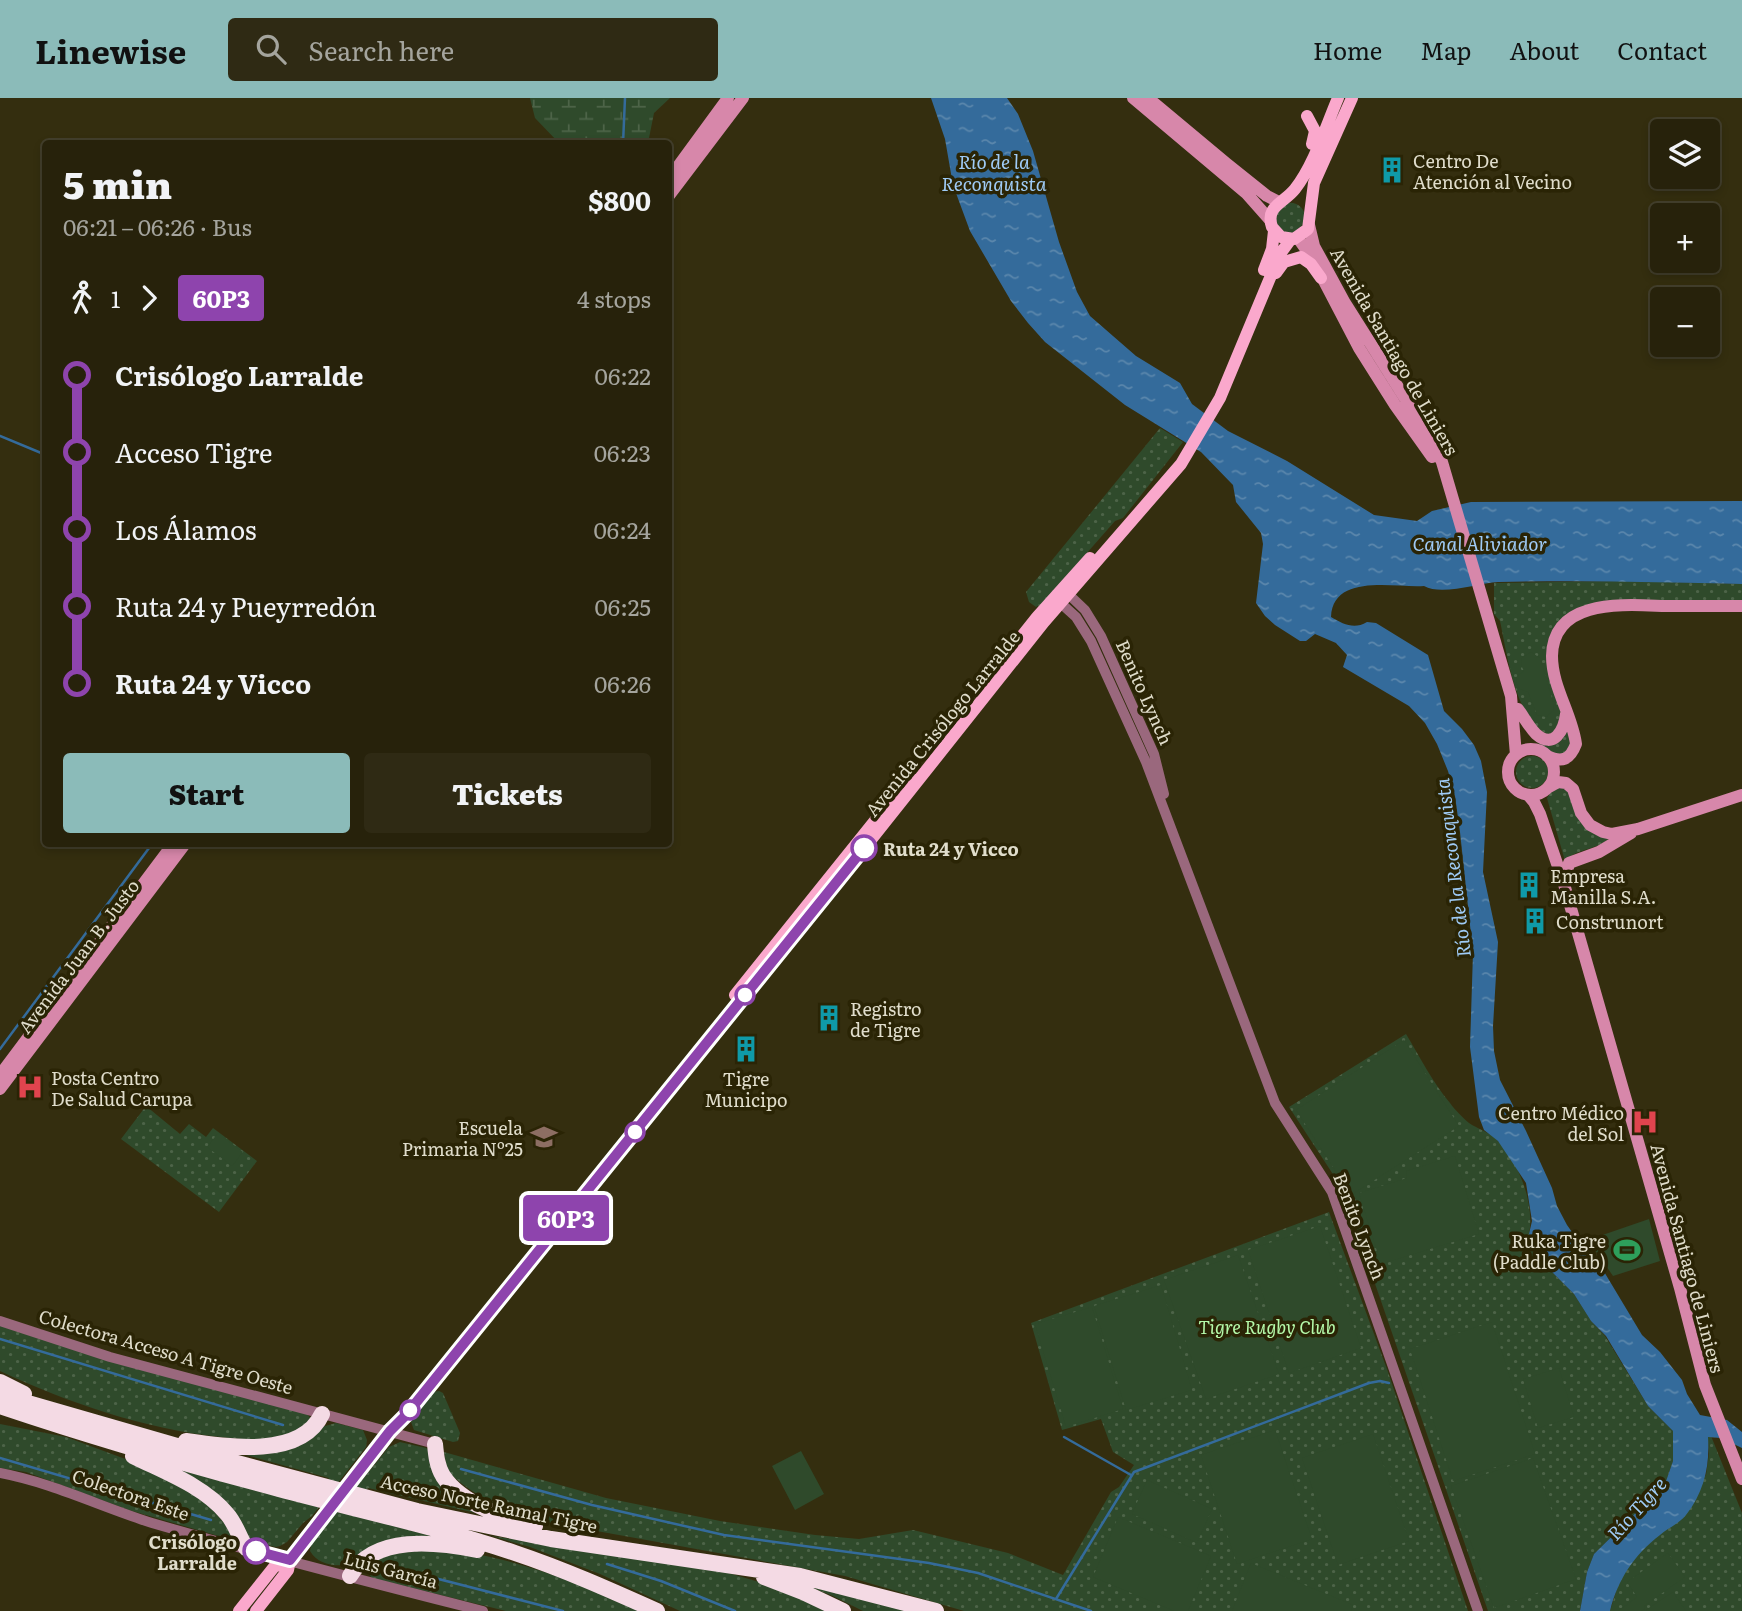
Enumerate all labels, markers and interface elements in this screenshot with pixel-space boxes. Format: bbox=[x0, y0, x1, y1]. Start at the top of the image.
search box bbox=[228, 18, 718, 81]
text: Linewise bbox=[35, 25, 186, 74]
icon: search bbox=[252, 30, 290, 68]
text: Search here bbox=[308, 30, 454, 69]
text: Home bbox=[1313, 32, 1382, 67]
text: Map bbox=[1420, 32, 1471, 67]
text: About bbox=[1509, 32, 1579, 67]
text: Contact bbox=[1617, 32, 1707, 67]
map controls bbox=[1650, 119, 1720, 357]
button: layers bbox=[1650, 119, 1720, 189]
water label: Río de la Reconquista bbox=[941, 147, 1047, 197]
place label: Centro De Atención al Vecino bbox=[1413, 147, 1572, 195]
text: 5 min bbox=[63, 154, 172, 211]
building icon: Centro De Atención al Vecino bbox=[1377, 155, 1407, 185]
text: $800 bbox=[588, 180, 651, 219]
button: + bbox=[1650, 203, 1720, 273]
text: 06:21 – 06:26 · Bus bbox=[63, 209, 252, 243]
street label: Avenida Santiago de Liniers bbox=[1324, 242, 1466, 460]
icon: walk bbox=[63, 279, 101, 317]
icon: forward bbox=[130, 279, 168, 317]
text: 60P3 bbox=[192, 280, 250, 315]
text: 1 bbox=[111, 281, 120, 315]
text: 4 stops bbox=[577, 281, 651, 315]
button: − bbox=[1650, 287, 1720, 357]
text: Crisólogo Larralde bbox=[115, 355, 364, 394]
text: 06:22 bbox=[595, 358, 651, 392]
text: Acceso Tigre bbox=[115, 432, 273, 471]
text: 06:23 bbox=[594, 435, 651, 469]
text: Los Álamos bbox=[115, 509, 257, 548]
text: 06:24 bbox=[594, 512, 651, 546]
water label: Canal Aliviador bbox=[1413, 529, 1548, 557]
text: Ruta 24 y Pueyrredón bbox=[115, 586, 377, 625]
text: 06:25 bbox=[595, 589, 651, 623]
street label: Avenida Crisólogo Larralde bbox=[858, 624, 1026, 822]
street label: Benito Lynch bbox=[1110, 635, 1180, 749]
text: Ruta 24 y Vicco bbox=[115, 663, 311, 702]
text: 06:26 bbox=[594, 666, 651, 700]
button: Start bbox=[63, 753, 350, 833]
button: Tickets bbox=[364, 753, 651, 833]
water label: Río de la Reconquista bbox=[1427, 777, 1477, 959]
marker: Ruta 24 y Vicco bbox=[851, 835, 877, 861]
place label: Ruta 24 y Vicco bbox=[883, 835, 1019, 862]
place label: Empresa Manilla S.A. bbox=[1550, 862, 1656, 910]
building icon: Empresa Manilla S.A. bbox=[1514, 870, 1544, 900]
street label: Avenida Juan B. Justo bbox=[11, 873, 145, 1039]
building icon: Construnort bbox=[1520, 906, 1550, 936]
place label: Construnort bbox=[1556, 908, 1664, 935]
unlabelled marker bbox=[735, 985, 755, 1005]
place label: Registro de Tigre bbox=[850, 995, 922, 1043]
building icon: Registro de Tigre bbox=[814, 1003, 844, 1033]
building icon: Tigre Municipo bbox=[731, 1034, 761, 1064]
place label: Posta Centro De Salud Carupa bbox=[51, 1064, 193, 1112]
place label: Tigre Municipo bbox=[704, 1065, 788, 1113]
hospital icon: Posta Centro De Salud Carupa bbox=[15, 1072, 45, 1102]
place label: Centro Médico del Sol bbox=[1498, 1099, 1624, 1147]
hospital icon: Centro Médico del Sol bbox=[1630, 1107, 1660, 1137]
place label: Escuela Primaria Nº25 bbox=[402, 1114, 523, 1162]
school or university icon: Escuela Primaria Nº25 bbox=[529, 1122, 559, 1152]
unlabelled marker bbox=[625, 1122, 645, 1142]
street label: Avenida Santiago de Liniers bbox=[1644, 1140, 1732, 1376]
street label: Benito Lynch bbox=[1327, 1168, 1393, 1284]
line badge: 60P3 bbox=[517, 1195, 615, 1241]
text: 60P3 bbox=[537, 1200, 595, 1235]
place label: Ruka Tigre (Paddle Club) bbox=[1493, 1227, 1606, 1275]
sports icon: Ruka Tigre (Paddle Club) bbox=[1612, 1235, 1642, 1265]
street label: Colectora Acceso A Tigre Oeste bbox=[36, 1302, 296, 1400]
park label: Tigre Rugby Club bbox=[1198, 1313, 1336, 1340]
unlabelled marker bbox=[400, 1400, 420, 1420]
street label: Colectora Este bbox=[69, 1461, 193, 1527]
street label: Acceso Norte Ramal Tigre bbox=[378, 1467, 600, 1539]
water label: Río Tigre bbox=[1600, 1470, 1672, 1546]
place label: Crisólogo Larralde bbox=[149, 1528, 237, 1576]
marker: Crisólogo Larralde bbox=[243, 1538, 269, 1564]
street label: Luis García bbox=[341, 1543, 441, 1595]

